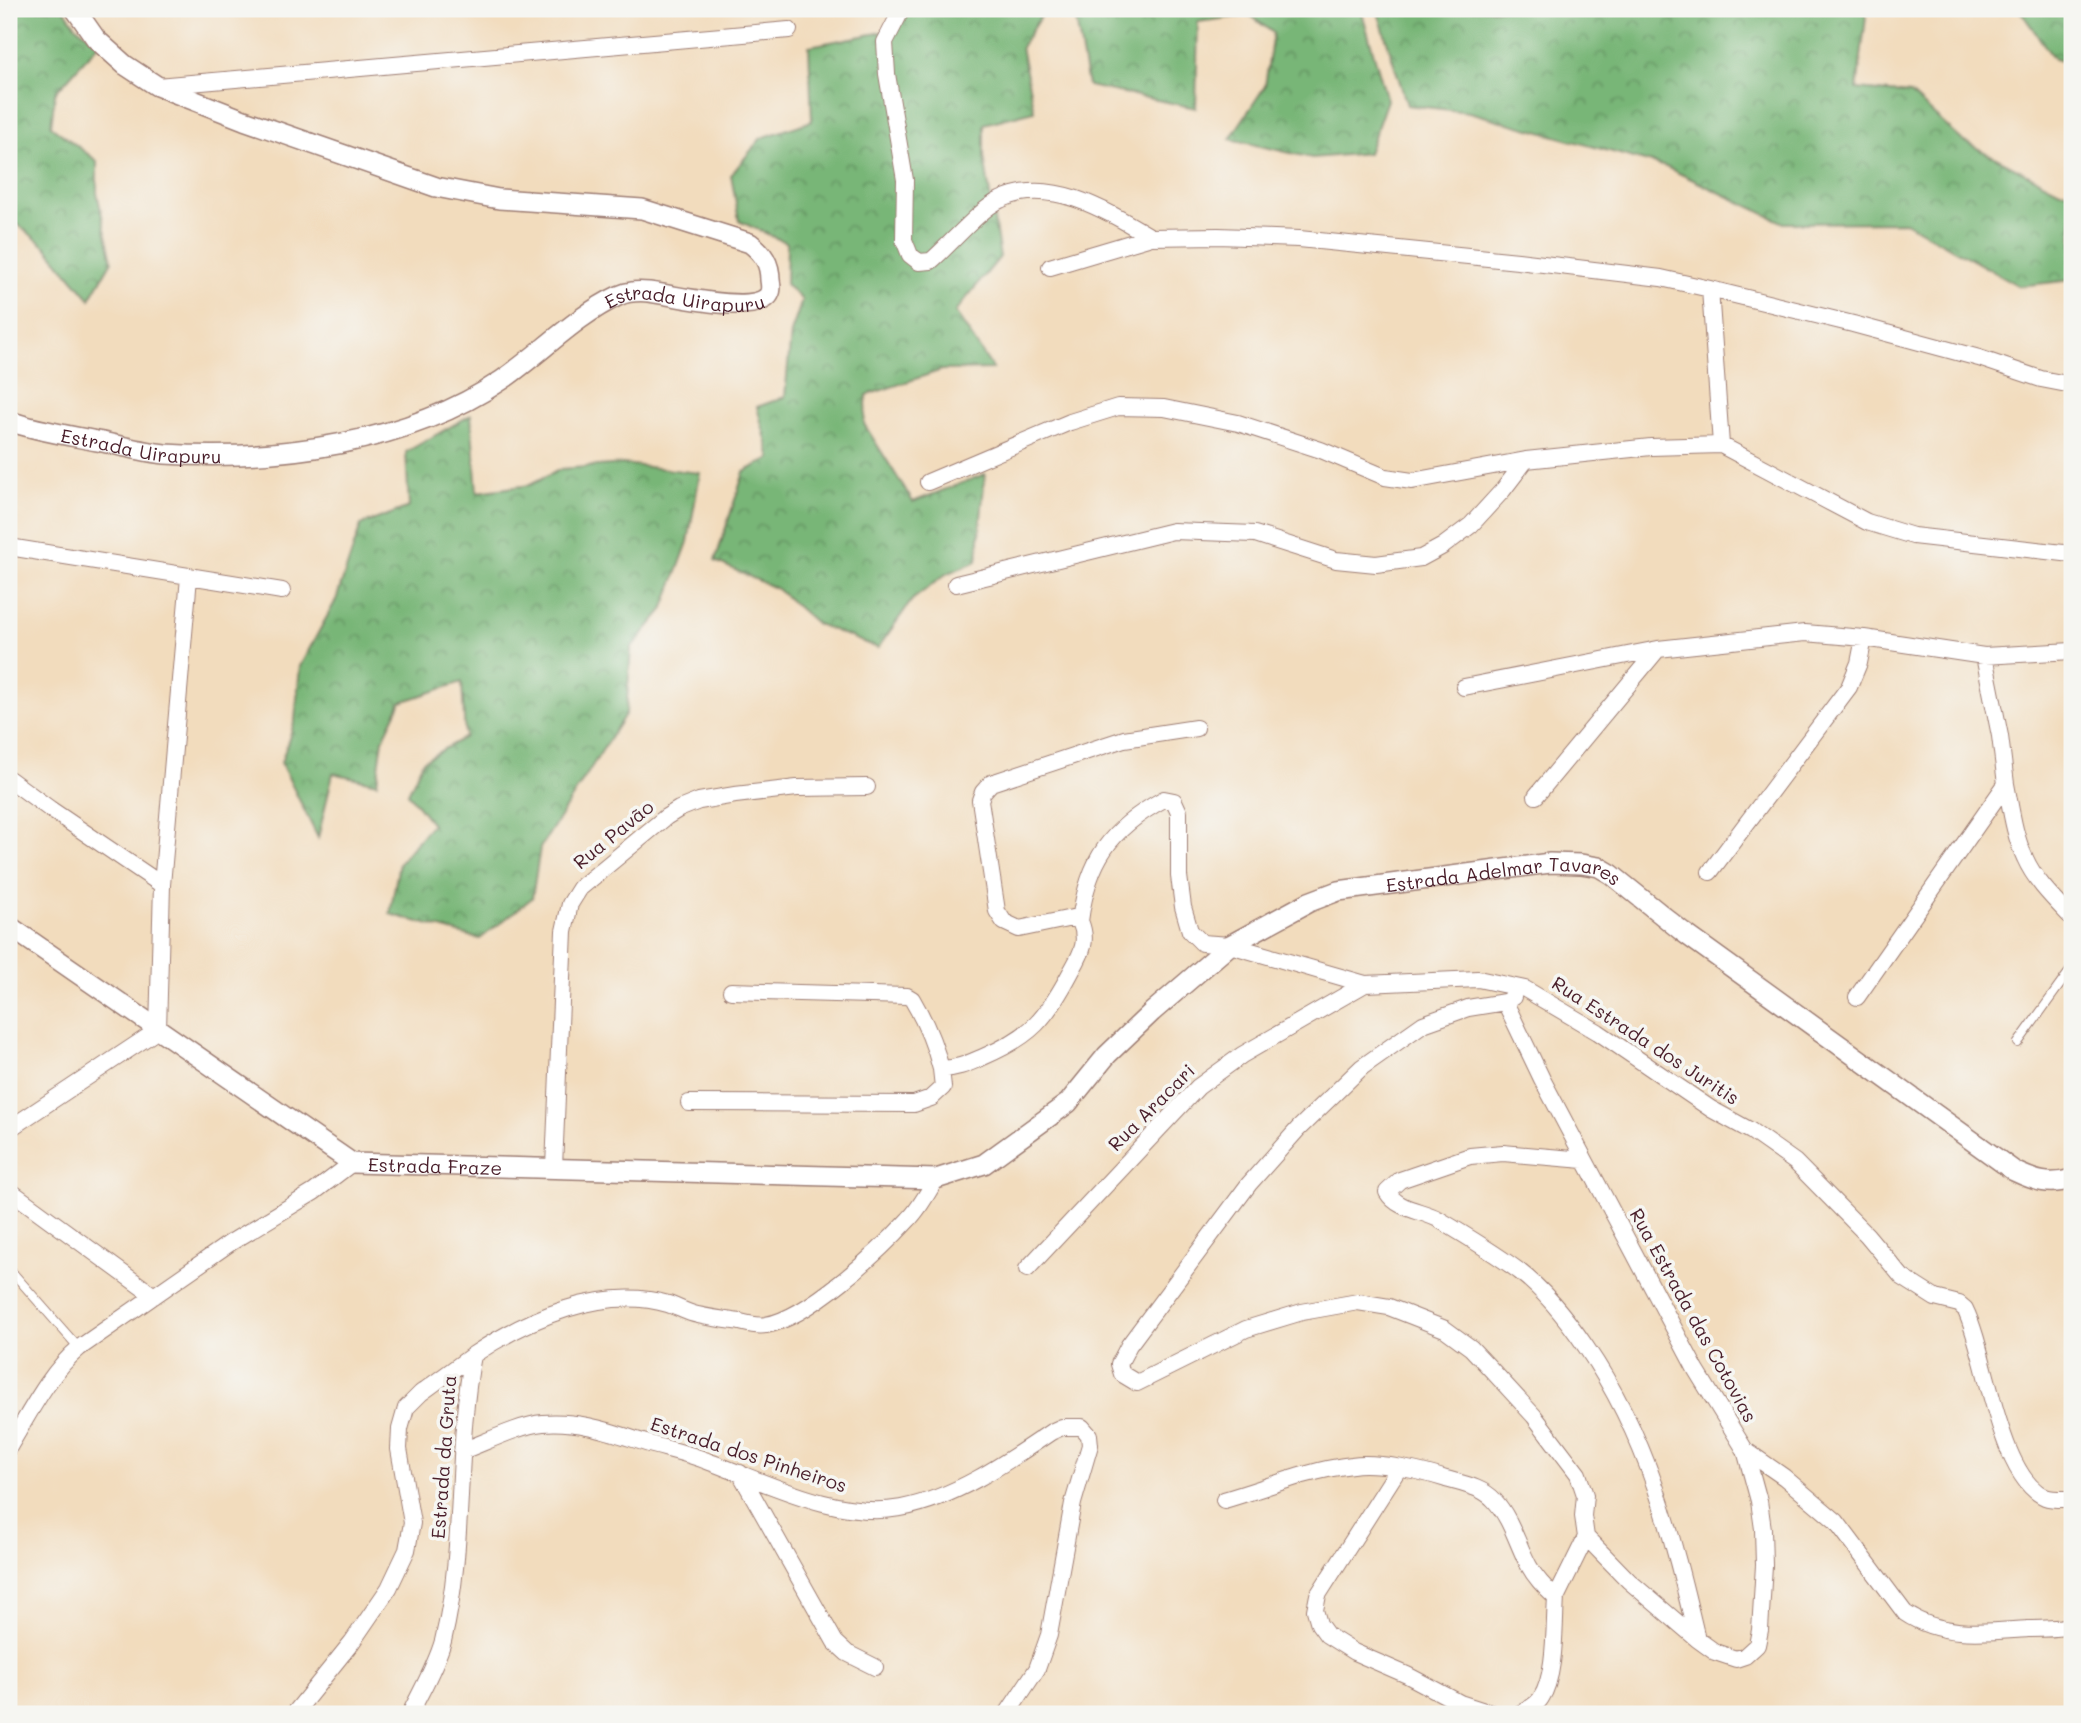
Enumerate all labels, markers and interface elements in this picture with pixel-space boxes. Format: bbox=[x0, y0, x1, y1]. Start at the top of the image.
street label: Estrada Uirapuru bbox=[600, 279, 768, 317]
street label: Estrada Uirapuru bbox=[59, 422, 221, 468]
street label: Rua Pavão bbox=[568, 794, 658, 874]
street label: Estrada Adelmar Tavares bbox=[1384, 850, 1627, 897]
street label: Rua Estrada dos Juritis bbox=[1548, 970, 1744, 1110]
street label: Rua Aracari bbox=[1102, 1058, 1200, 1156]
street label: Estrada Fraze bbox=[368, 1151, 502, 1180]
street label: Rua Estrada das Cotovias bbox=[1625, 1204, 1763, 1426]
street label: Estrada da Gruta bbox=[425, 1374, 461, 1540]
street label: Estrada dos Pinheiros bbox=[648, 1410, 850, 1498]

